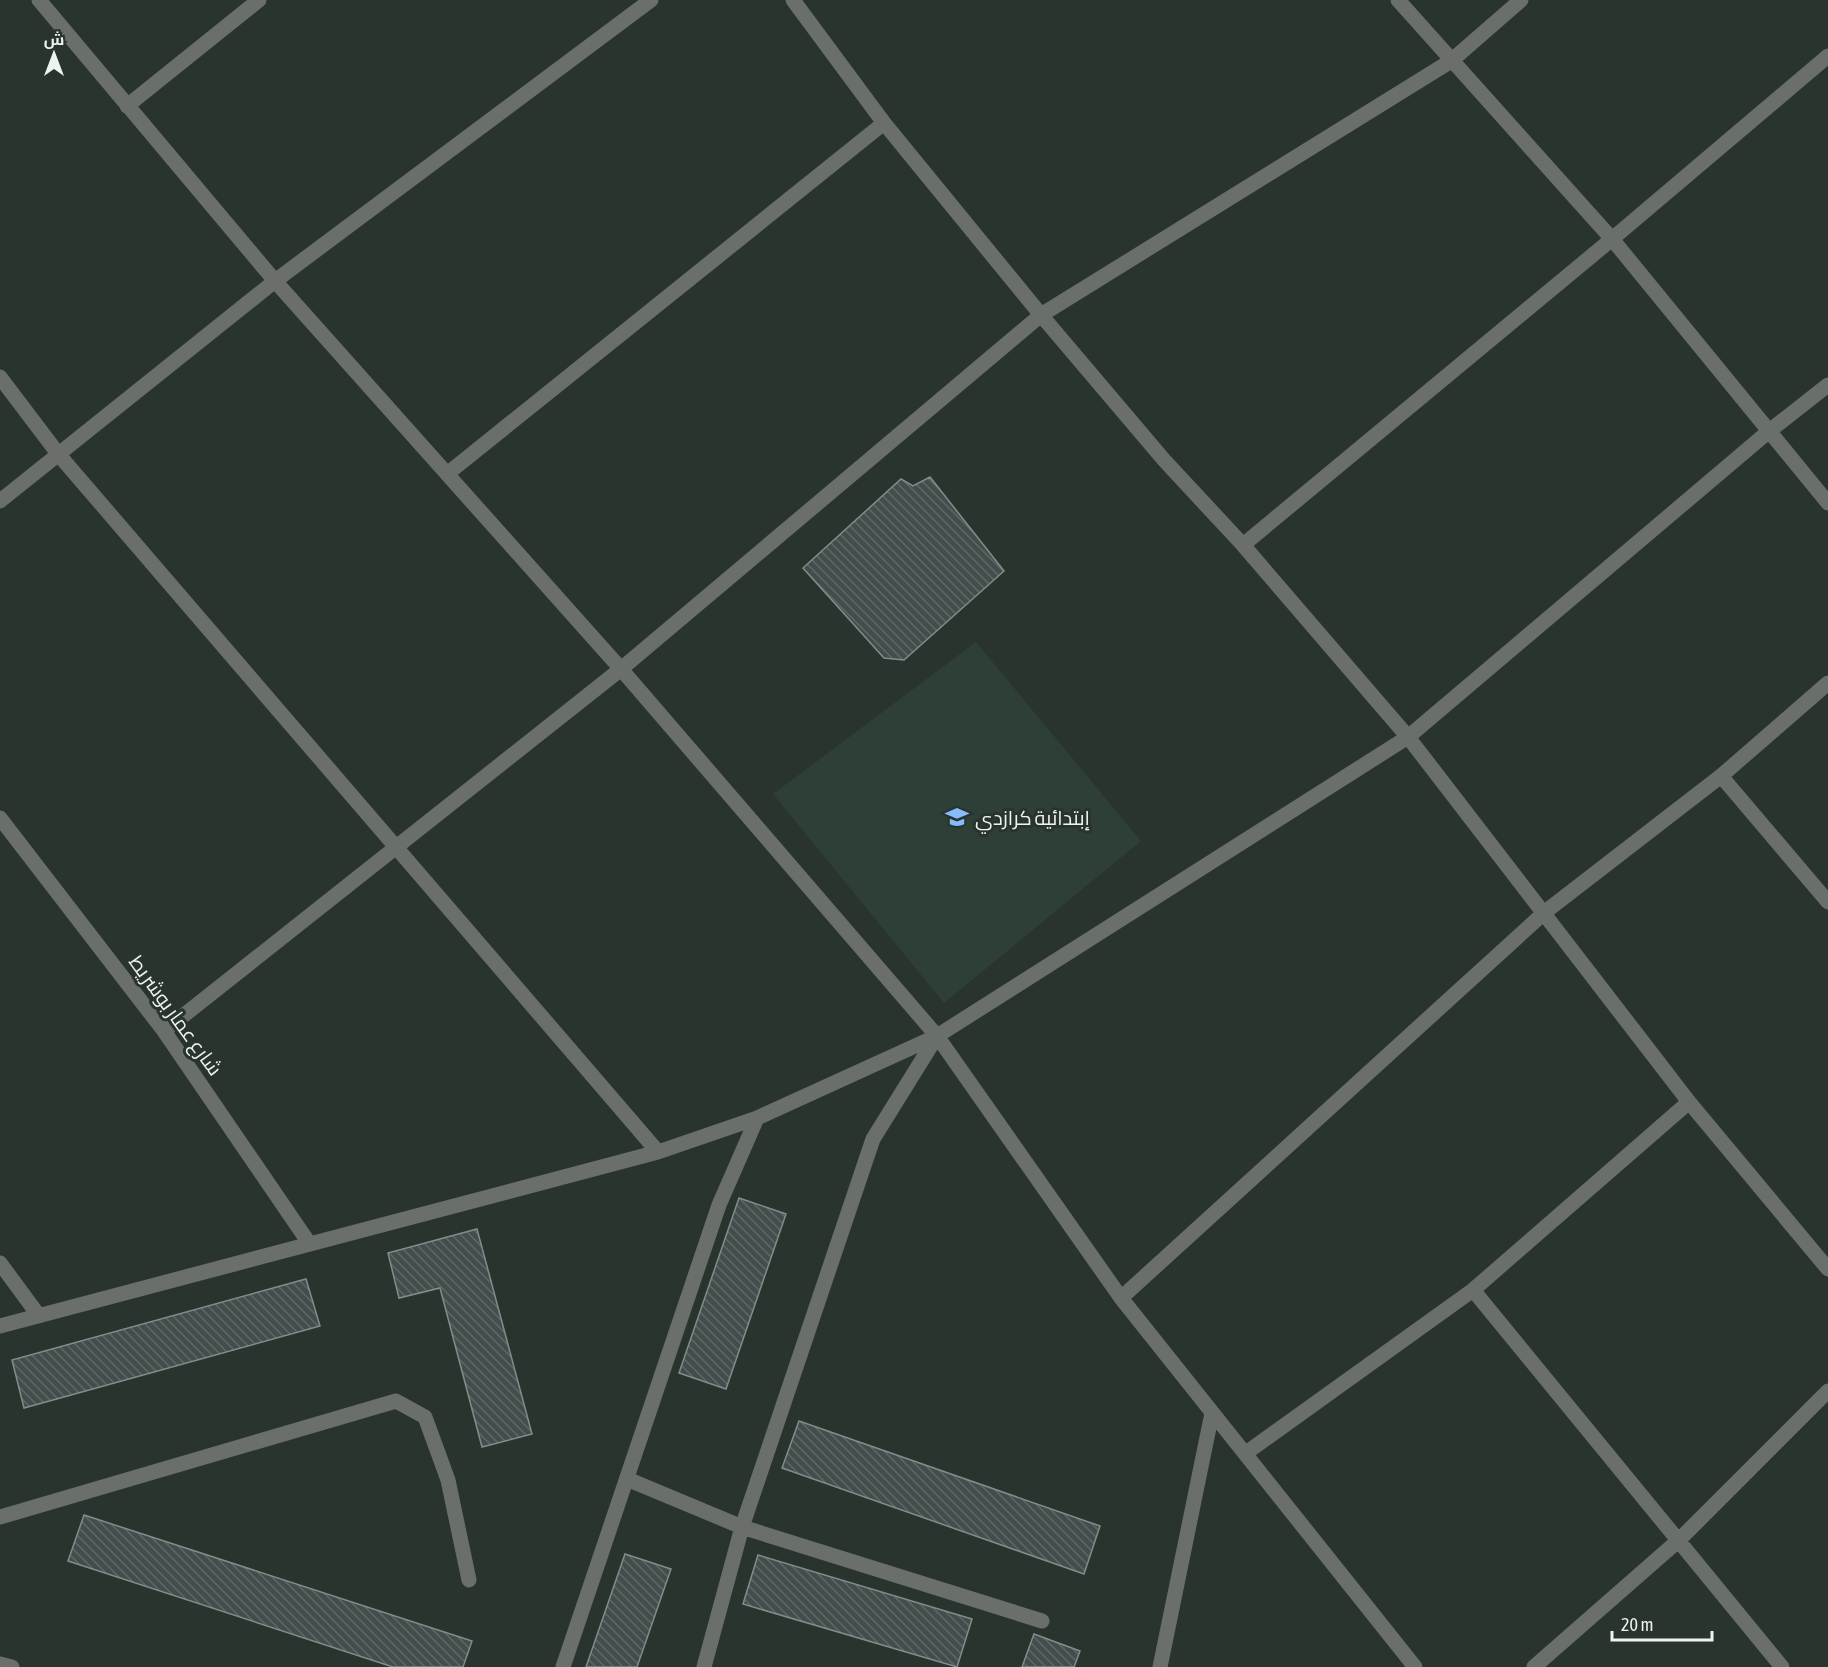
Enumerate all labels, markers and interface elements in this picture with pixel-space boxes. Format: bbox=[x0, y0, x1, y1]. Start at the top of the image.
north arrow bbox=[24, 24, 84, 84]
text: ش bbox=[44, 30, 64, 49]
school or university icon: إبتدائية كرازدي bbox=[944, 804, 970, 830]
place label: إبتدائية كرازدي bbox=[975, 806, 1090, 834]
street label: شارع عمار بوشريط bbox=[122, 951, 227, 1081]
scale bar bbox=[1612, 1604, 1712, 1642]
text: 20 m bbox=[1621, 1614, 1653, 1635]

